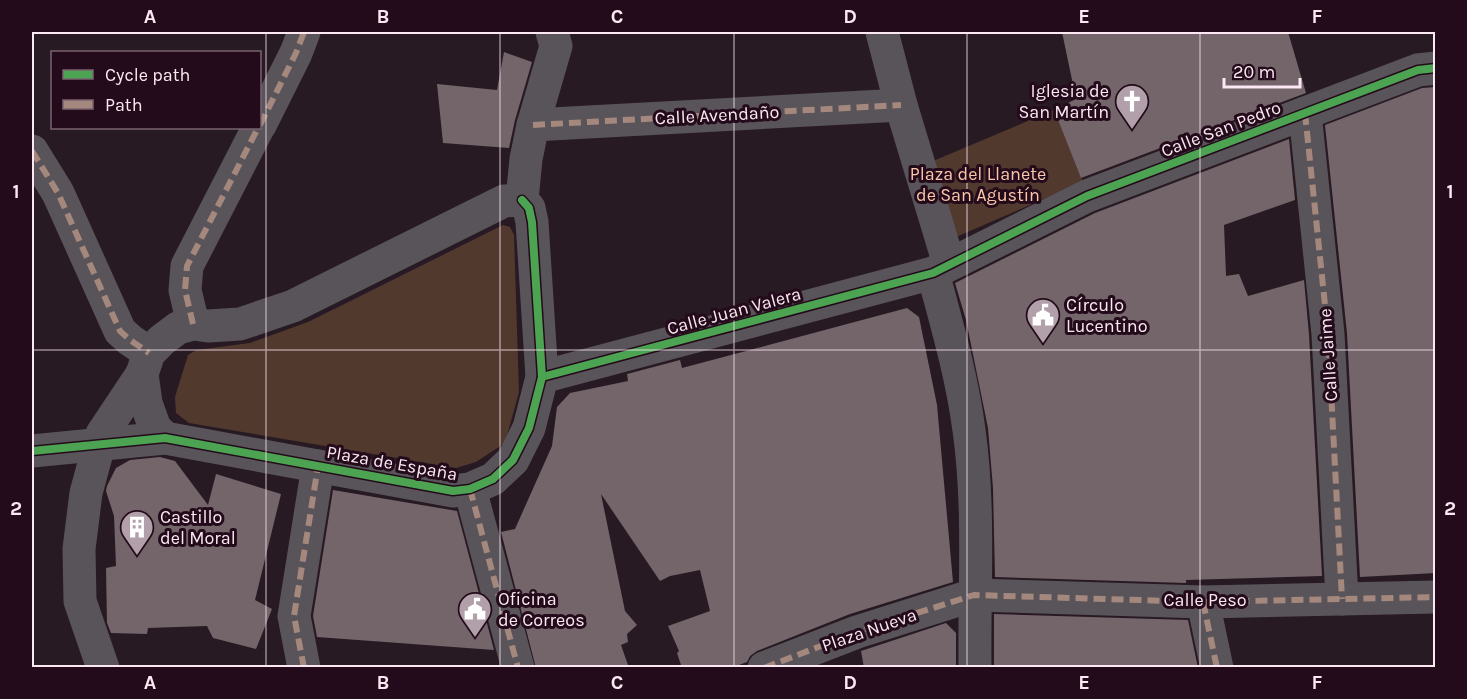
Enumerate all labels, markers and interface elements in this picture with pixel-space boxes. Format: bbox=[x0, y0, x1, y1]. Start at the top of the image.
text: A bbox=[144, 5, 157, 28]
text: B bbox=[377, 5, 389, 28]
text: C bbox=[611, 5, 623, 28]
text: D bbox=[843, 5, 857, 28]
text: E bbox=[1078, 5, 1090, 28]
text: F bbox=[1312, 5, 1323, 28]
legend bbox=[51, 51, 261, 129]
scale bar bbox=[1224, 51, 1300, 89]
text: 20 m bbox=[1233, 61, 1275, 83]
text: Cycle path bbox=[105, 64, 190, 86]
place label: Iglesia de San Martín bbox=[1018, 80, 1109, 123]
church icon: Iglesia de San Martín bbox=[1114, 83, 1150, 130]
text: Path bbox=[105, 94, 143, 116]
street label: Calle San Pedro bbox=[1158, 96, 1284, 162]
street label: Calle Avendaño bbox=[654, 101, 780, 129]
park label: Plaza del Llanete de San Agustín bbox=[910, 163, 1046, 206]
text: 1 bbox=[12, 180, 20, 203]
text: 1 bbox=[1446, 180, 1454, 203]
street label: Calle Juan Valera bbox=[665, 283, 803, 339]
place label: Círculo Lucentino bbox=[1066, 294, 1148, 337]
public building icon: Círculo Lucentino bbox=[1025, 297, 1061, 344]
street label: Calle Jaime bbox=[1314, 308, 1342, 402]
street label: Plaza de España bbox=[325, 441, 459, 485]
text: 2 bbox=[10, 497, 22, 520]
text: 2 bbox=[1444, 497, 1456, 520]
place label: Castillo del Moral bbox=[160, 506, 236, 549]
building icon: Castillo del Moral bbox=[119, 509, 155, 556]
place label: Oficina de Correos bbox=[498, 588, 585, 631]
street label: Calle Peso bbox=[1163, 589, 1247, 611]
public building icon: Oficina de Correos bbox=[457, 591, 493, 638]
street label: Plaza Nueva bbox=[819, 603, 919, 657]
text: A bbox=[144, 671, 157, 694]
text: B bbox=[377, 671, 389, 694]
text: C bbox=[611, 671, 623, 694]
text: D bbox=[843, 671, 857, 694]
text: E bbox=[1078, 671, 1090, 694]
text: F bbox=[1312, 671, 1323, 694]

